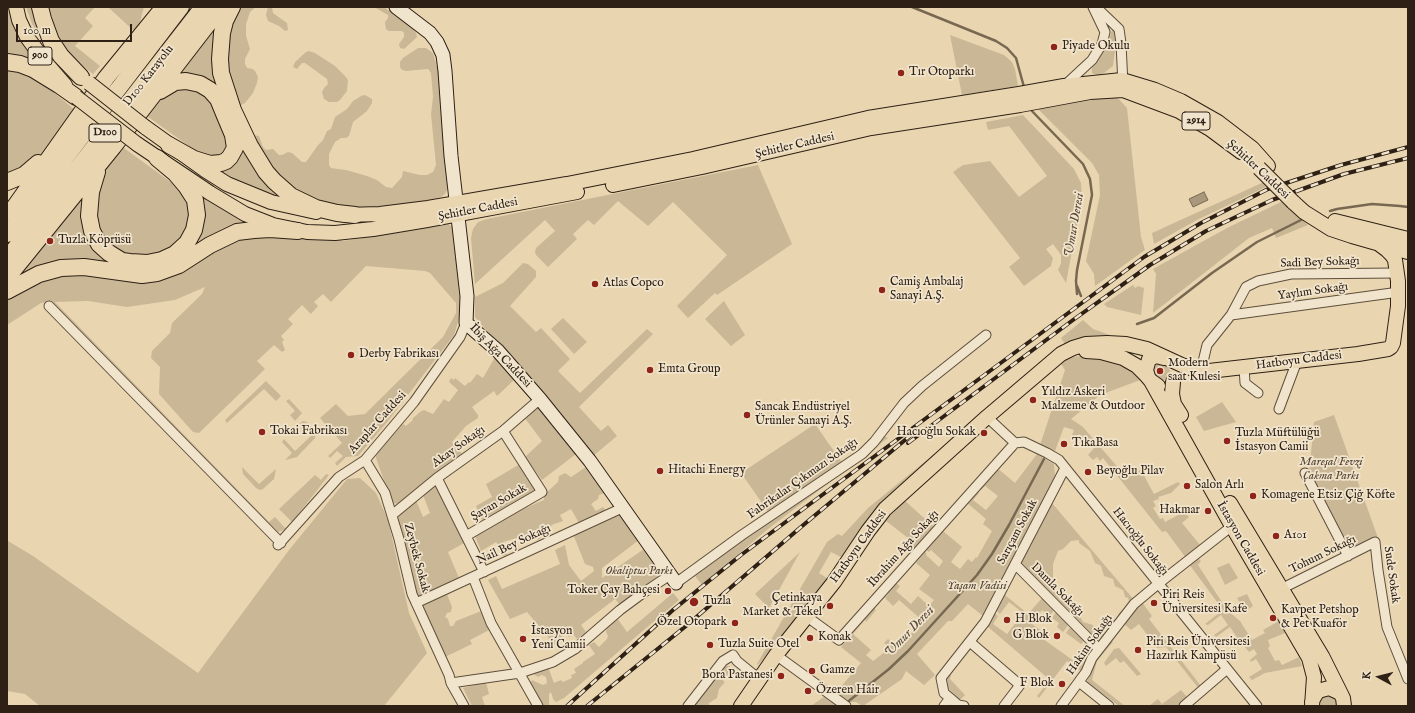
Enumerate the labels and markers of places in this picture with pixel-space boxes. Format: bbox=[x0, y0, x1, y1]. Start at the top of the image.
place label: Piyade Okulu bbox=[1062, 40, 1130, 54]
marker: Piyade Okulu bbox=[1049, 42, 1059, 52]
place label: Tır Otoparkı bbox=[909, 66, 974, 80]
marker: Tır Otoparkı bbox=[896, 68, 906, 78]
place label: Tuzla Köprüsü bbox=[58, 234, 131, 248]
marker: Tuzla Köprüsü bbox=[45, 236, 55, 246]
place label: Camiş Ambalaj Sanayi A.Ş. bbox=[890, 276, 963, 304]
place label: Atlas Copco bbox=[603, 277, 664, 291]
marker: Atlas Copco bbox=[590, 279, 600, 289]
marker: Camiş Ambalaj Sanayi A.Ş. bbox=[877, 285, 887, 295]
place label: Derby Fabrikası bbox=[359, 348, 439, 362]
marker: Derby Fabrikası bbox=[346, 350, 356, 360]
place label: Modern saat Kulesi bbox=[1168, 357, 1220, 385]
place label: Emta Group bbox=[658, 363, 721, 377]
marker: Emta Group bbox=[645, 365, 655, 375]
marker: Modern saat Kulesi bbox=[1155, 366, 1165, 376]
place label: Yıldız Askeri Malzeme & Outdoor bbox=[1041, 386, 1145, 414]
marker: Yıldız Askeri Malzeme & Outdoor bbox=[1028, 395, 1038, 405]
place label: Sancak Endüstriyel Ürünler Sanayi A.Ş. bbox=[755, 401, 852, 429]
marker: Sancak Endüstriyel Ürünler Sanayi A.Ş. bbox=[742, 410, 752, 420]
place label: Tokai Fabrikası bbox=[270, 425, 347, 439]
place label: Hacıoğlu Sokak bbox=[897, 426, 976, 440]
marker: Tokai Fabrikası bbox=[257, 427, 267, 437]
place label: Tuzla Müftülüğü İstasyon Camii bbox=[1235, 427, 1320, 455]
marker: Hacıoğlu Sokak bbox=[979, 428, 989, 438]
marker: Tuzla Müftülüğü İstasyon Camii bbox=[1222, 436, 1232, 446]
place label: TıkaBasa bbox=[1072, 437, 1118, 451]
marker: TıkaBasa bbox=[1059, 439, 1069, 449]
place label: Hitachi Energy bbox=[668, 464, 746, 478]
place label: Beyoğlu Pilav bbox=[1096, 465, 1164, 479]
marker: Hitachi Energy bbox=[655, 466, 665, 476]
marker: Beyoğlu Pilav bbox=[1083, 467, 1093, 477]
place label: Salon Arlı bbox=[1195, 479, 1244, 493]
marker: Salon Arlı bbox=[1182, 481, 1192, 491]
place label: Komagene Etsiz Çiğ Köfte bbox=[1261, 489, 1395, 503]
marker: Komagene Etsiz Çiğ Köfte bbox=[1248, 491, 1258, 501]
place label: Hakmar bbox=[1159, 504, 1200, 518]
marker: Hakmar bbox=[1203, 506, 1213, 516]
place label: A101 bbox=[1284, 529, 1307, 543]
marker: A101 bbox=[1271, 531, 1281, 541]
place label: Toker Çay Bahçesi bbox=[567, 584, 660, 598]
marker: Toker Çay Bahçesi bbox=[663, 586, 673, 596]
place label: Piri Reis Üniversitesi Kafe bbox=[1162, 589, 1247, 617]
place label: Çetinkaya Market & Tekel bbox=[743, 592, 822, 620]
place label: Tuzla bbox=[703, 595, 731, 609]
marker: Tuzla bbox=[688, 596, 700, 608]
marker: Piri Reis Üniversitesi Kafe bbox=[1149, 598, 1159, 608]
marker: Çetinkaya Market & Tekel bbox=[825, 601, 835, 611]
place label: Kavpet Petshop & Pet Kuaför bbox=[1281, 604, 1359, 632]
place label: H Blok bbox=[1015, 613, 1052, 627]
marker: Kavpet Petshop & Pet Kuaför bbox=[1268, 613, 1278, 623]
marker: H Blok bbox=[1002, 615, 1012, 625]
place label: Özel Otopark bbox=[657, 616, 727, 630]
marker: Özel Otopark bbox=[730, 618, 740, 628]
place label: İstasyon Yeni Camii bbox=[531, 625, 586, 653]
place label: G Blok bbox=[1013, 629, 1049, 643]
place label: Konak bbox=[818, 631, 851, 645]
marker: G Blok bbox=[1052, 631, 1062, 641]
marker: Konak bbox=[805, 633, 815, 643]
marker: İstasyon Yeni Camii bbox=[518, 634, 528, 644]
place label: Piri Reis Üniversitesi Hazırlık Kampüsü bbox=[1146, 636, 1250, 664]
place label: Tuzla Suite Otel bbox=[718, 638, 799, 652]
marker: Tuzla Suite Otel bbox=[705, 640, 715, 650]
marker: Piri Reis Üniversitesi Hazırlık Kampüsü bbox=[1133, 645, 1143, 655]
place label: Gamze bbox=[820, 664, 855, 678]
marker: Gamze bbox=[807, 666, 817, 676]
place label: Bora Pastanesi bbox=[702, 669, 773, 683]
marker: Bora Pastanesi bbox=[776, 671, 786, 681]
place label: F Blok bbox=[1020, 677, 1054, 691]
marker: F Blok bbox=[1057, 679, 1067, 689]
place label: Özeren Hair bbox=[816, 684, 879, 698]
marker: Özeren Hair bbox=[803, 686, 813, 696]

